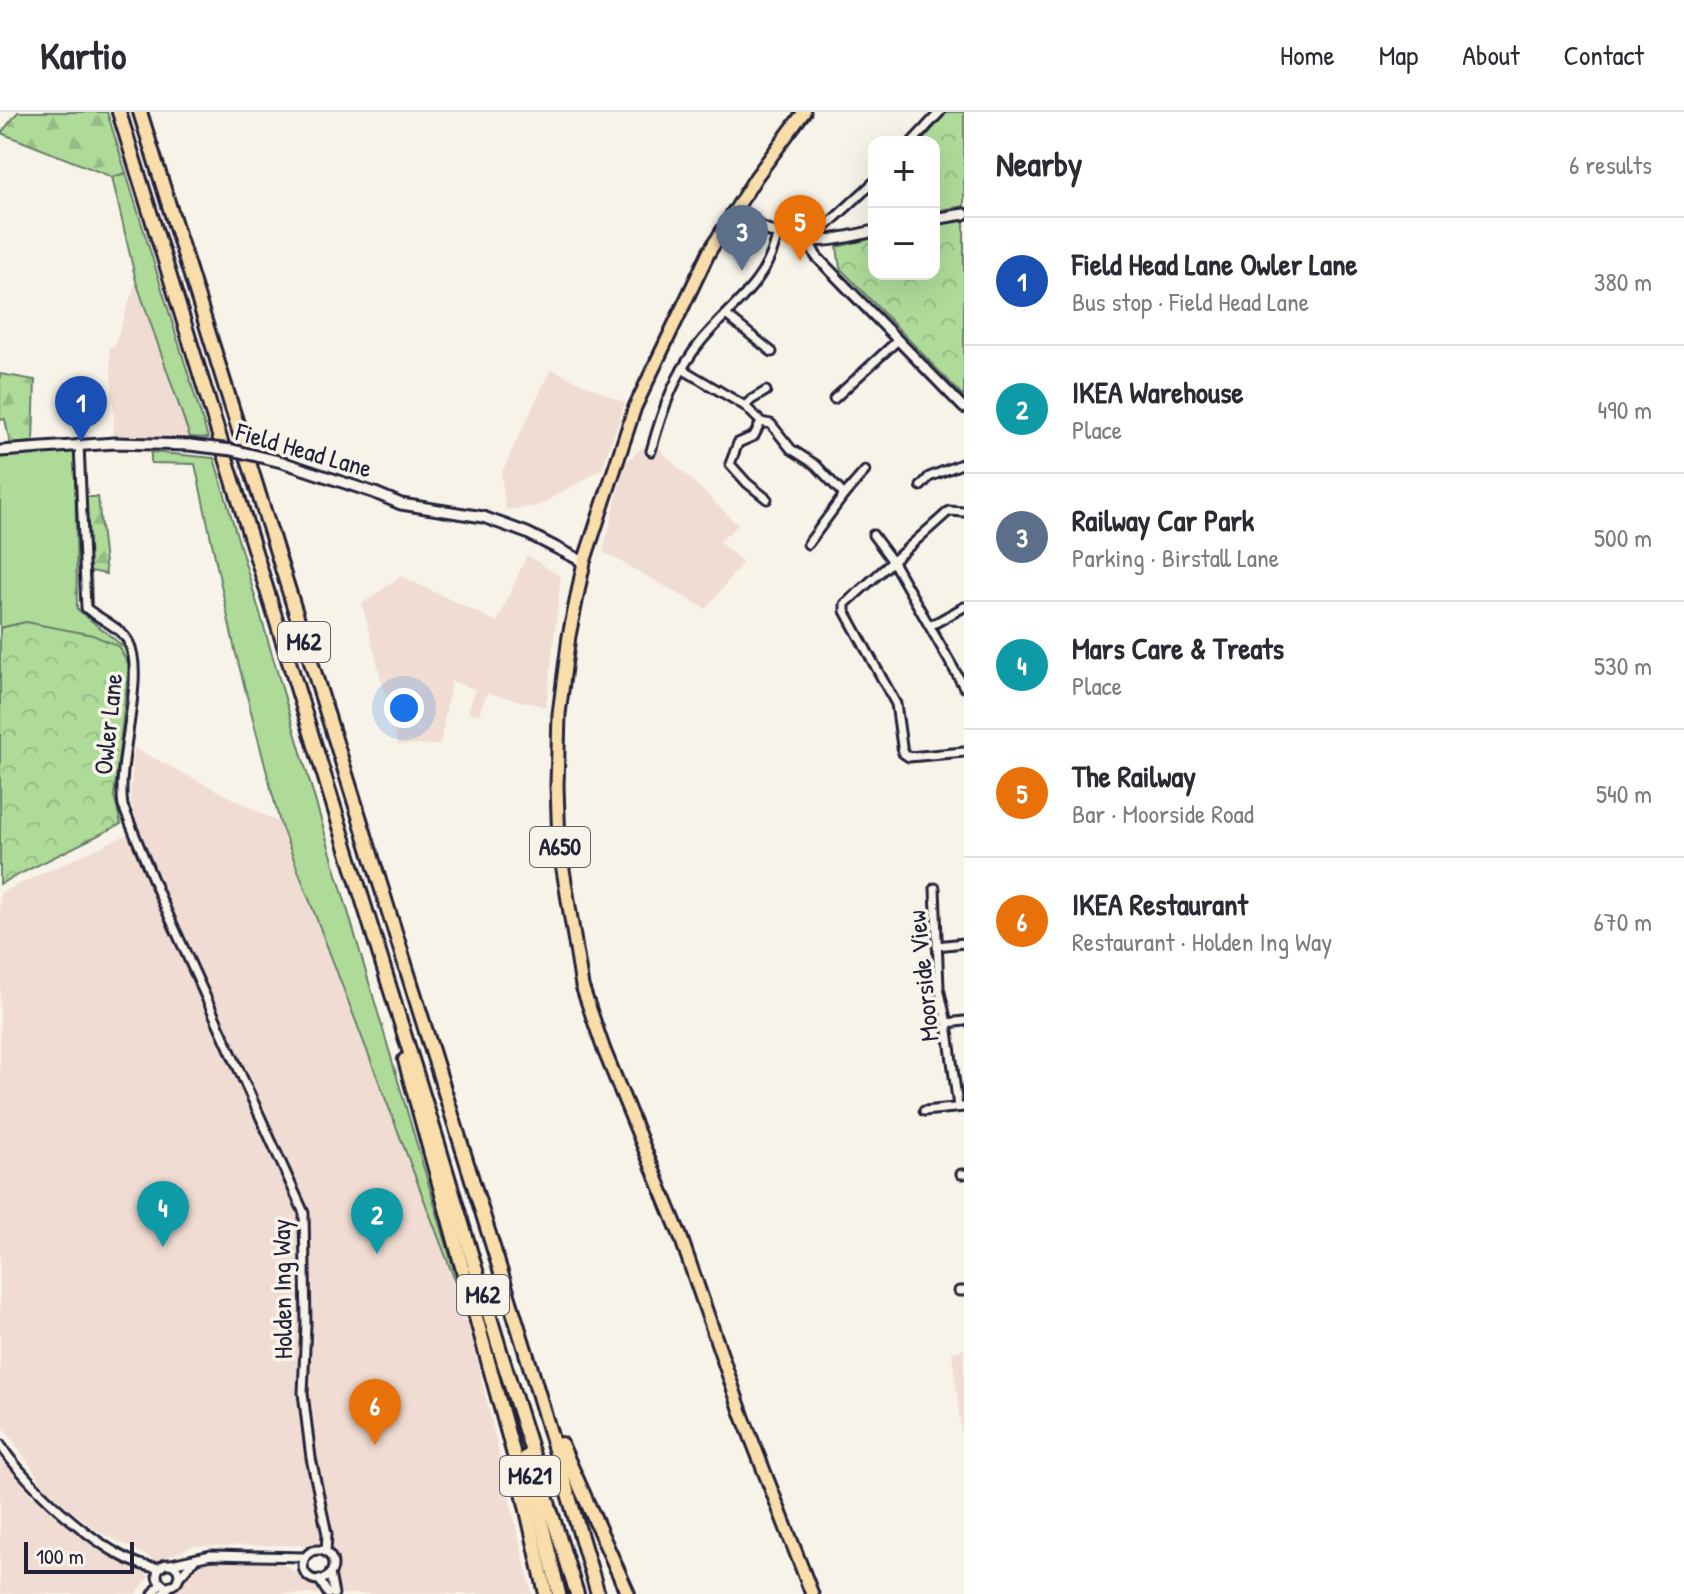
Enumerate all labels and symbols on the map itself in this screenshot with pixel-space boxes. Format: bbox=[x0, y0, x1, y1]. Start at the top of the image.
pin: 5 bbox=[774, 195, 826, 261]
pin: 3 bbox=[716, 205, 768, 271]
pin: 1 bbox=[55, 376, 107, 442]
street label: Field Head Lane bbox=[231, 413, 376, 486]
road number: M62 bbox=[278, 622, 330, 662]
street label: Owler Lane bbox=[85, 672, 130, 776]
your location bbox=[384, 688, 424, 728]
road number: A650 bbox=[530, 827, 590, 867]
street label: Moorside View bbox=[898, 909, 947, 1043]
pin: 4 bbox=[137, 1181, 189, 1247]
pin: 2 bbox=[351, 1188, 403, 1254]
street label: Holden Ing Way bbox=[263, 1219, 300, 1360]
road number: M62 bbox=[457, 1275, 509, 1315]
pin: 6 bbox=[349, 1379, 401, 1445]
road number: M621 bbox=[500, 1456, 560, 1496]
scale bar bbox=[24, 1538, 134, 1574]

